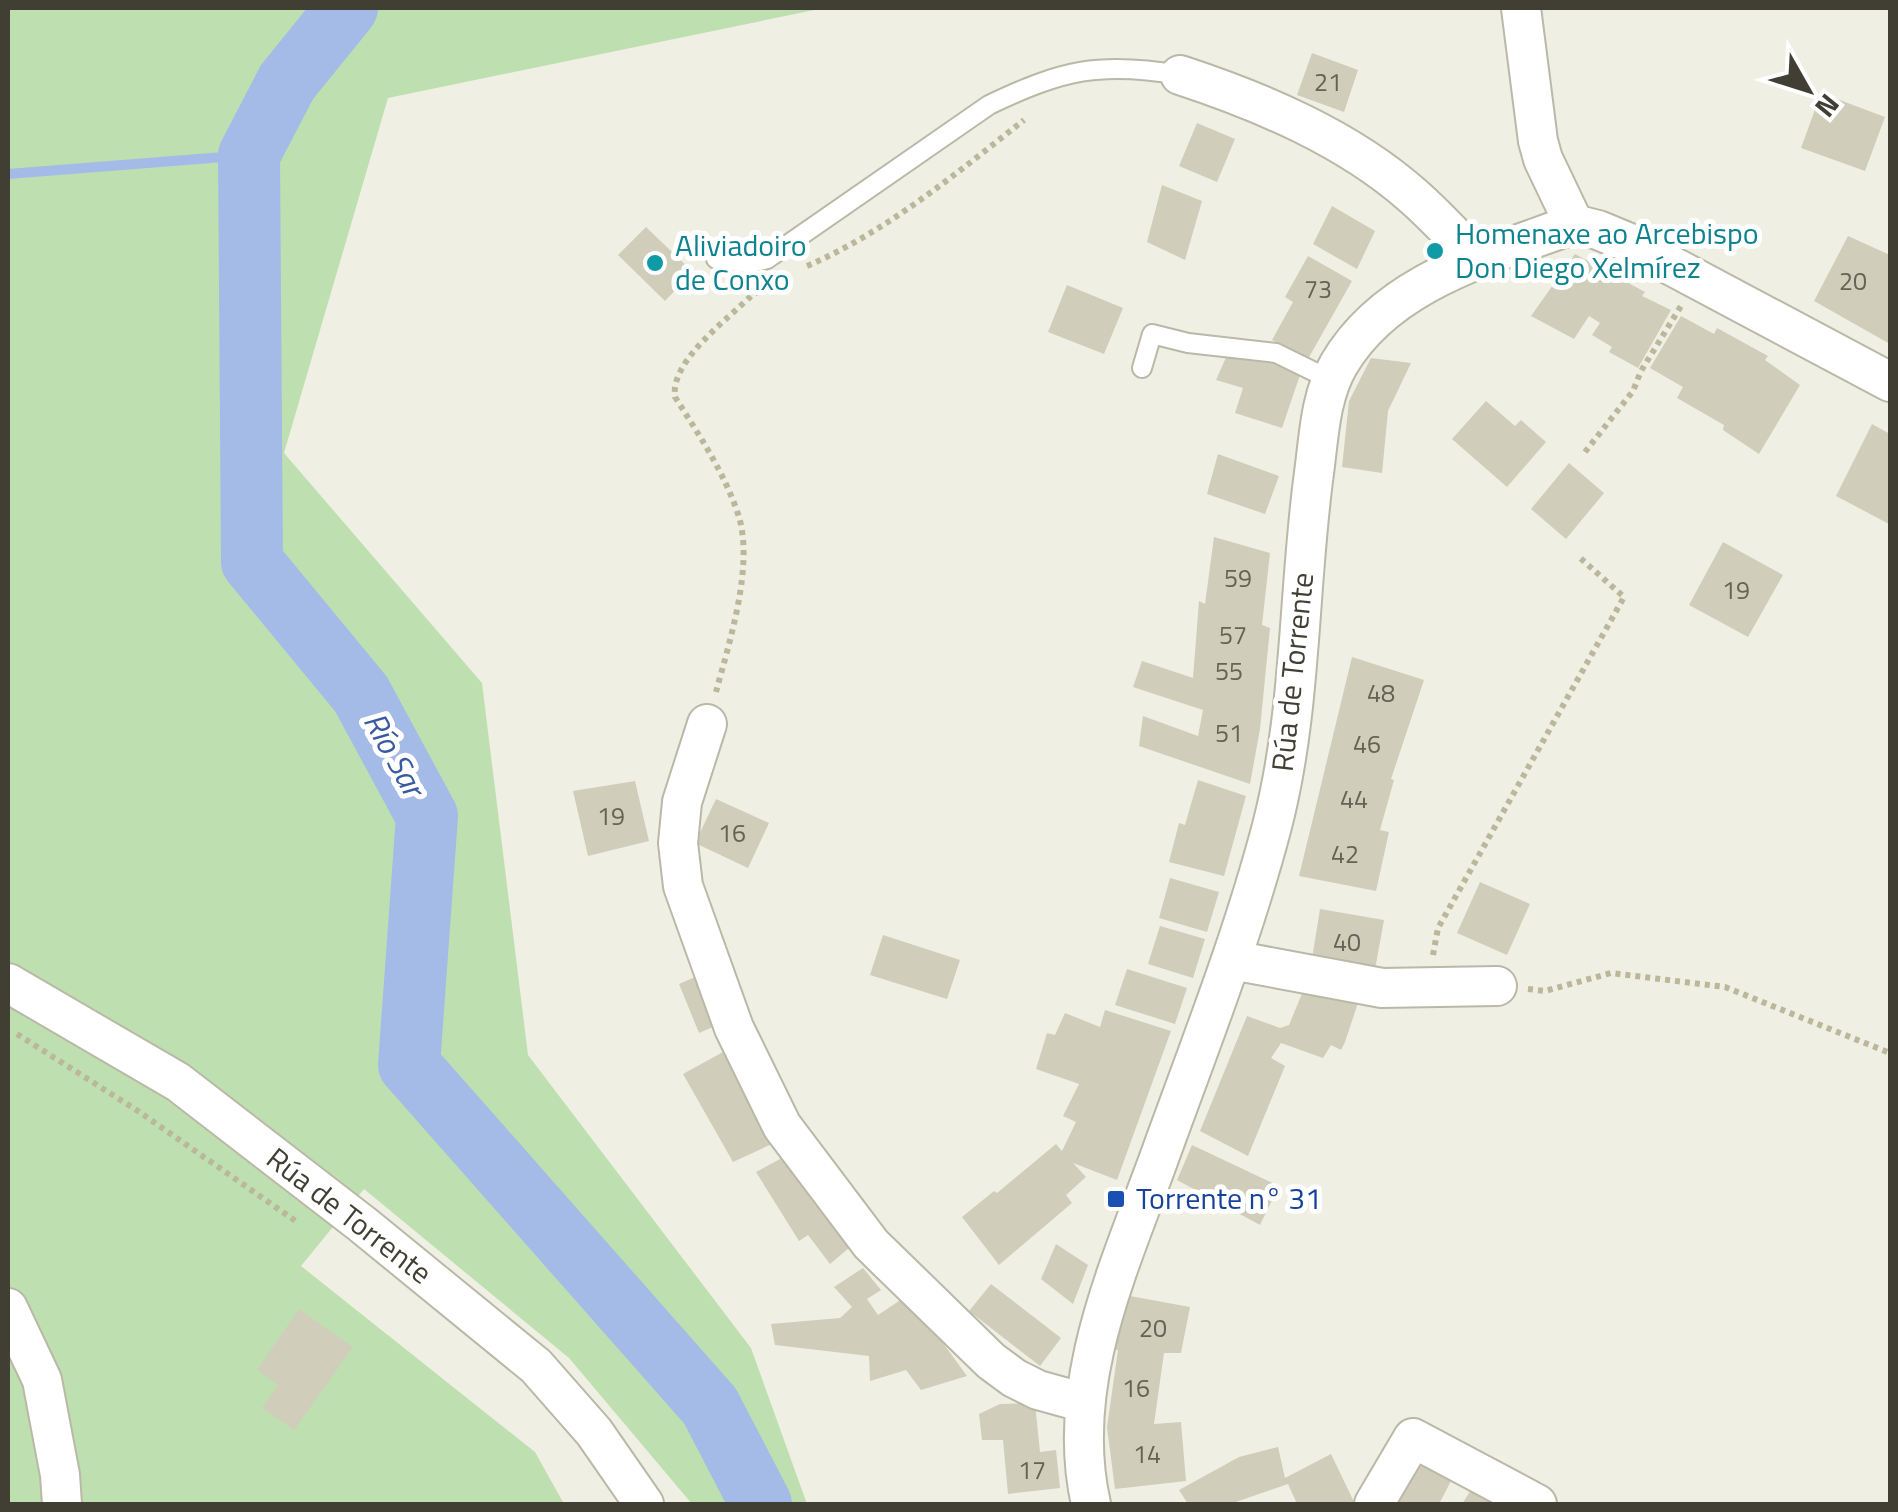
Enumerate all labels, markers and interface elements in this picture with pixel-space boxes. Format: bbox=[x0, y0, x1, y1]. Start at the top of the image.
north arrow bbox=[1758, 40, 1858, 140]
house number: 21 bbox=[1314, 63, 1342, 101]
text: N bbox=[1805, 85, 1851, 127]
place label: Homenaxe ao Arcebispo Don Diego Xelmírez bbox=[1455, 210, 1759, 290]
place label: Aliviadoiro de Conxo bbox=[675, 222, 807, 302]
marker: Homenaxe ao Arcebispo Don Diego Xelmírez bbox=[1424, 240, 1446, 262]
marker: Aliviadoiro de Conxo bbox=[644, 252, 666, 274]
house number: 20 bbox=[1839, 262, 1867, 300]
house number: 73 bbox=[1304, 270, 1332, 308]
house number: 59 bbox=[1224, 559, 1252, 597]
street label: Rúa de Torrente bbox=[1259, 570, 1325, 774]
house number: 19 bbox=[1722, 571, 1750, 609]
house number: 57 bbox=[1219, 616, 1247, 654]
house number: 55 bbox=[1215, 652, 1243, 690]
house number: 48 bbox=[1367, 674, 1395, 712]
water label: Río Sar bbox=[352, 703, 439, 808]
house number: 51 bbox=[1215, 714, 1243, 752]
house number: 46 bbox=[1353, 725, 1381, 763]
house number: 44 bbox=[1340, 780, 1368, 818]
house number: 19 bbox=[597, 797, 625, 835]
house number: 16 bbox=[718, 814, 746, 852]
house number: 42 bbox=[1331, 835, 1359, 873]
house number: 40 bbox=[1333, 923, 1361, 961]
street label: Rúa de Torrente bbox=[257, 1136, 442, 1295]
place label: Torrente n° 31 bbox=[1136, 1175, 1322, 1221]
marker: Torrente n° 31 bbox=[1105, 1188, 1127, 1210]
house number: 20 bbox=[1139, 1309, 1167, 1347]
house number: 16 bbox=[1122, 1369, 1150, 1407]
house number: 14 bbox=[1133, 1435, 1161, 1473]
house number: 17 bbox=[1018, 1451, 1046, 1489]

